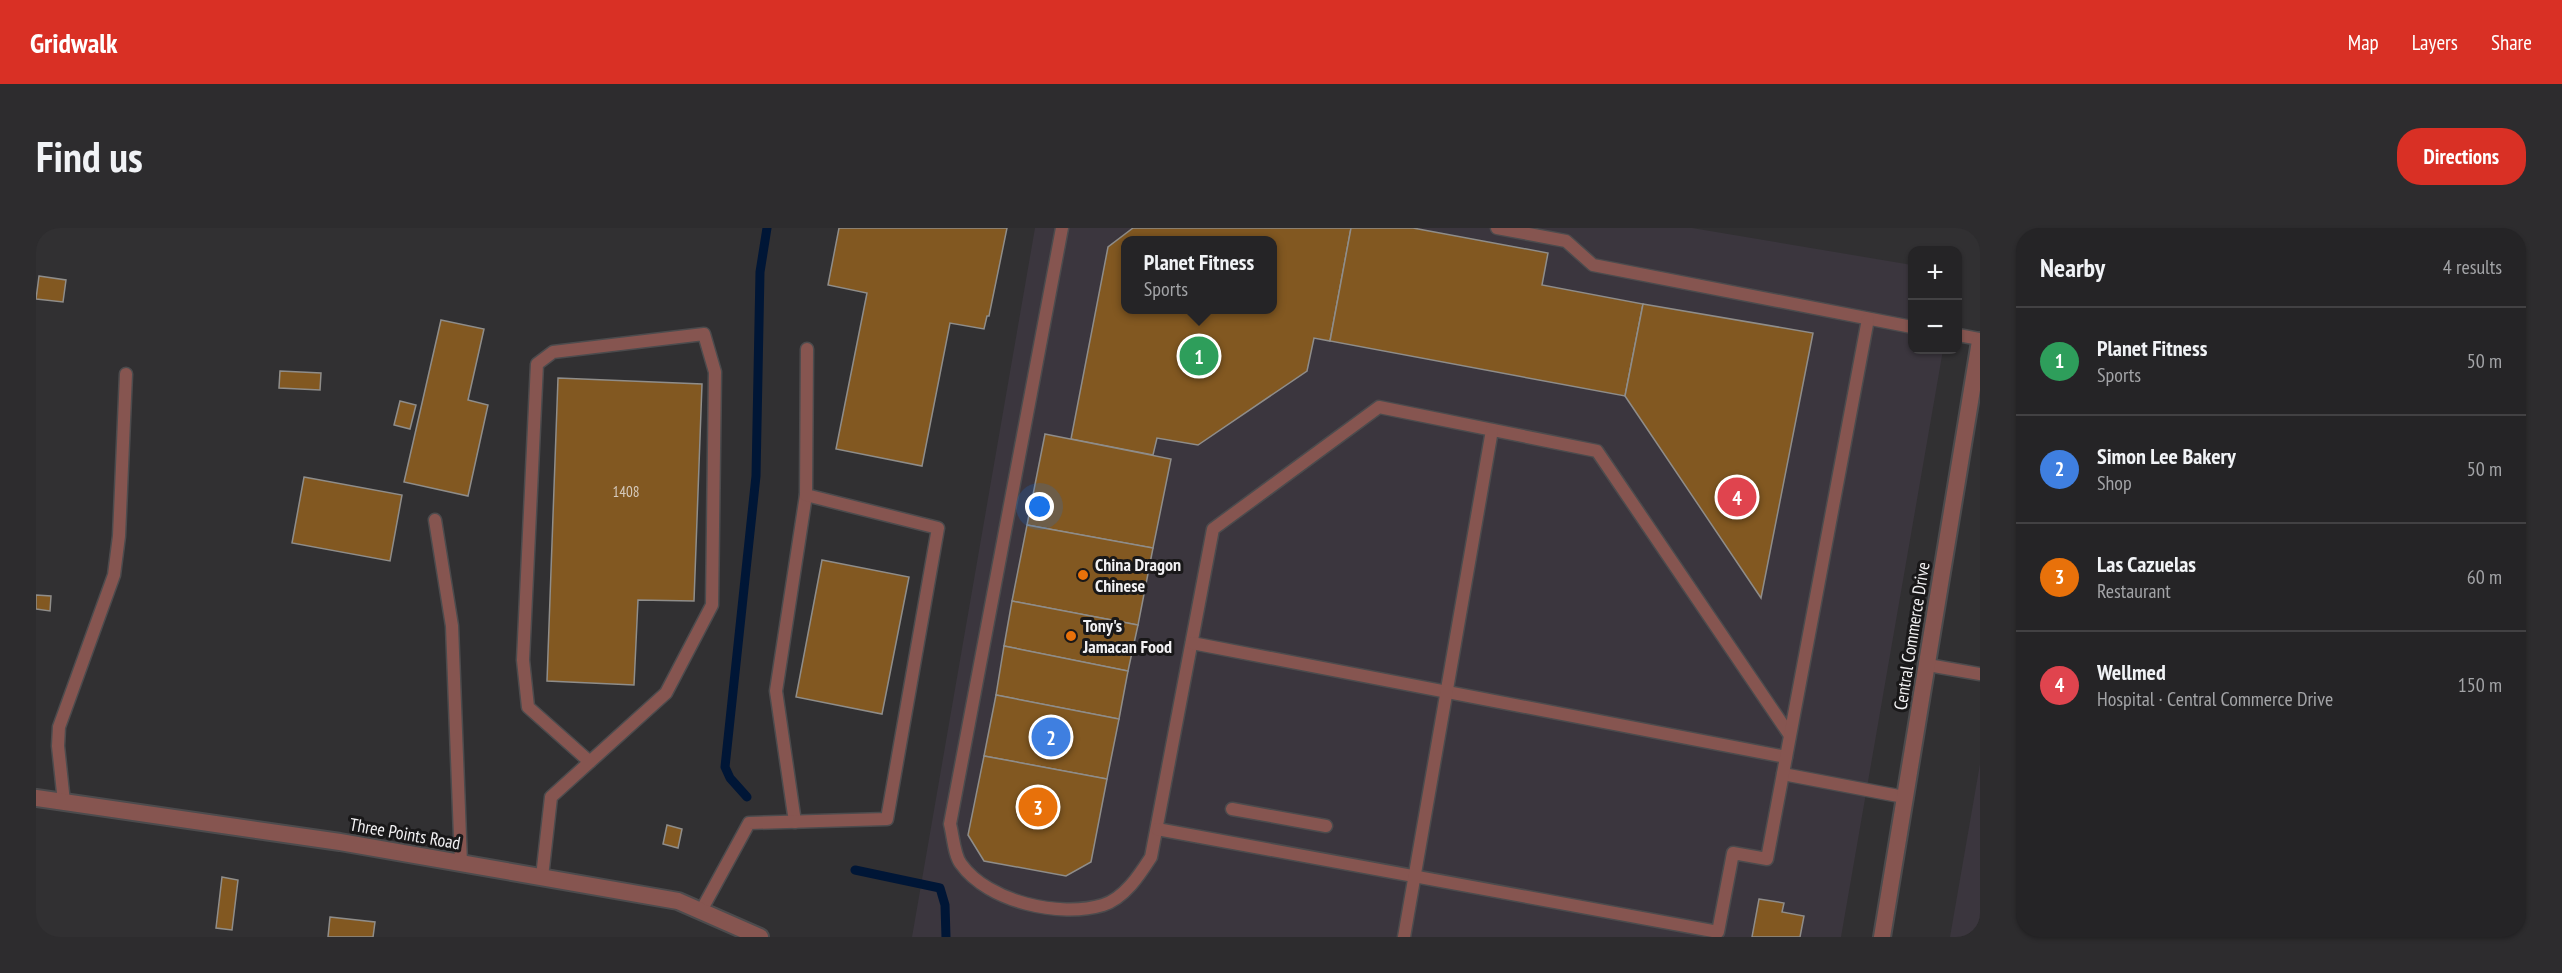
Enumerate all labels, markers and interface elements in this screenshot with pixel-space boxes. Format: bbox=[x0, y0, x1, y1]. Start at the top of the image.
text: Gridwalk bbox=[30, 24, 118, 61]
text: Map bbox=[2348, 29, 2379, 56]
text: Layers bbox=[2412, 29, 2458, 56]
text: Share bbox=[2491, 29, 2532, 56]
button: Directions bbox=[2397, 128, 2526, 185]
text: Find us bbox=[36, 129, 143, 184]
popup bbox=[1121, 236, 1277, 314]
map controls bbox=[1908, 246, 1962, 354]
button: + bbox=[1908, 246, 1962, 300]
text: Planet Fitness bbox=[1144, 248, 1254, 276]
text: Nearby bbox=[2040, 251, 2105, 284]
text: 4 results bbox=[2443, 254, 2502, 280]
text: Sports bbox=[1144, 276, 1188, 302]
button: − bbox=[1908, 300, 1962, 354]
pin: 1 bbox=[1180, 334, 1218, 378]
text: Planet Fitness bbox=[2097, 334, 2207, 362]
text: 1 bbox=[2055, 348, 2064, 374]
text: 50 m bbox=[2467, 348, 2502, 374]
text: Sports bbox=[2097, 362, 2141, 388]
text: Simon Lee Bakery bbox=[2097, 442, 2236, 470]
text: 2 bbox=[2055, 456, 2064, 482]
text: 50 m bbox=[2467, 456, 2502, 482]
text: Shop bbox=[2097, 470, 2132, 496]
pin: 4 bbox=[1718, 474, 1756, 520]
house number: 1408 bbox=[612, 482, 640, 501]
your location bbox=[1025, 492, 1054, 521]
text: Las Cazuelas bbox=[2097, 550, 2196, 578]
place label: China Dragon Chinese bbox=[1095, 553, 1181, 597]
street label: Central Commerce Drive bbox=[1888, 560, 1935, 712]
text: 3 bbox=[2055, 564, 2064, 590]
text: 60 m bbox=[2467, 564, 2502, 590]
marker: China Dragon Chinese bbox=[1076, 568, 1090, 582]
text: Restaurant bbox=[2097, 578, 2171, 604]
place label: Tony's Jamacan Food bbox=[1082, 614, 1172, 658]
marker: Tony's Jamacan Food bbox=[1064, 629, 1078, 643]
text: Wellmed bbox=[2097, 658, 2166, 686]
text: 4 bbox=[2055, 672, 2064, 698]
text: 150 m bbox=[2458, 672, 2502, 698]
text: Hospital · Central Commerce Drive bbox=[2097, 686, 2333, 712]
pin: 2 bbox=[1032, 714, 1070, 760]
pin: 3 bbox=[1018, 784, 1058, 830]
street label: Three Points Road bbox=[348, 812, 462, 855]

